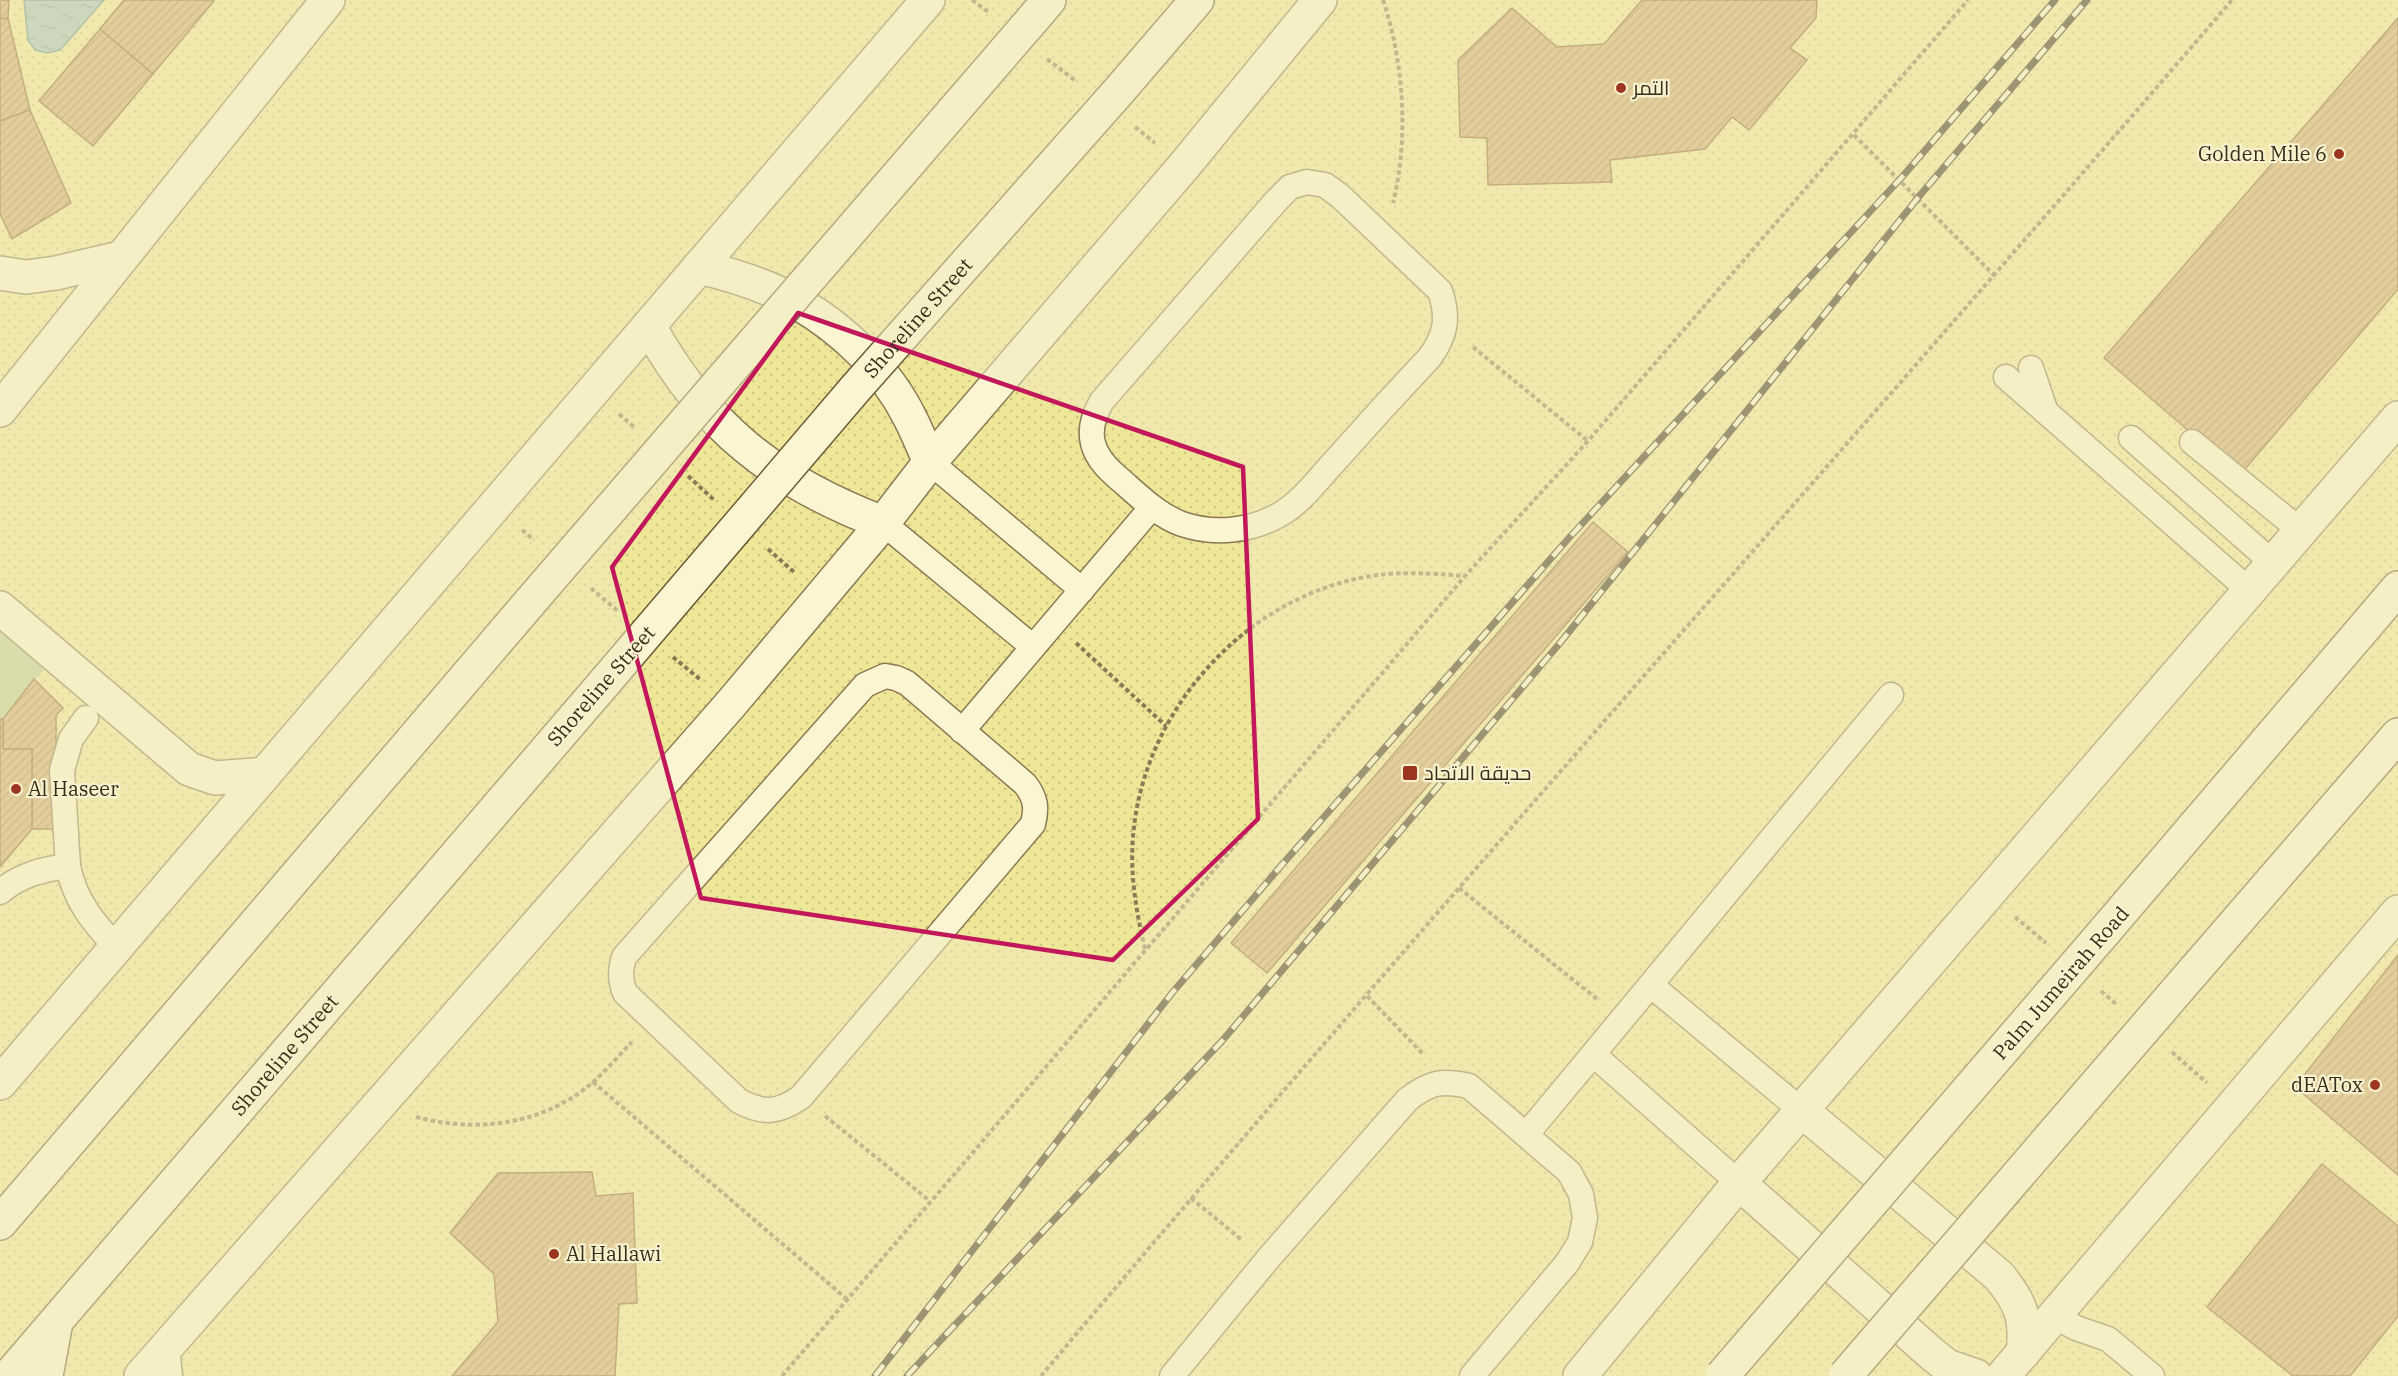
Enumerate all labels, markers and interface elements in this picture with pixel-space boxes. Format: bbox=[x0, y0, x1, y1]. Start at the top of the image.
place label: التمر bbox=[1632, 74, 1669, 101]
marker: التمر bbox=[1614, 81, 1628, 95]
place label: Golden Mile 6 bbox=[2198, 140, 2327, 167]
marker: Golden Mile 6 bbox=[2332, 147, 2346, 161]
street label: Shoreline Street bbox=[857, 252, 978, 383]
street label: Shoreline Street bbox=[541, 620, 661, 752]
place label: حديقة الاتحاد bbox=[1424, 759, 1531, 786]
marker: حديقة الاتحاد bbox=[1401, 764, 1419, 782]
place label: Al Haseer bbox=[28, 775, 119, 802]
marker: Al Haseer bbox=[9, 782, 23, 796]
street label: Palm Jumeirah Road bbox=[1986, 900, 2135, 1065]
street label: Shoreline Street bbox=[225, 988, 344, 1121]
place label: dEATox bbox=[2291, 1071, 2363, 1098]
marker: dEATox bbox=[2368, 1078, 2382, 1092]
place label: Al Hallawi bbox=[566, 1240, 661, 1267]
marker: Al Hallawi bbox=[547, 1247, 561, 1261]

